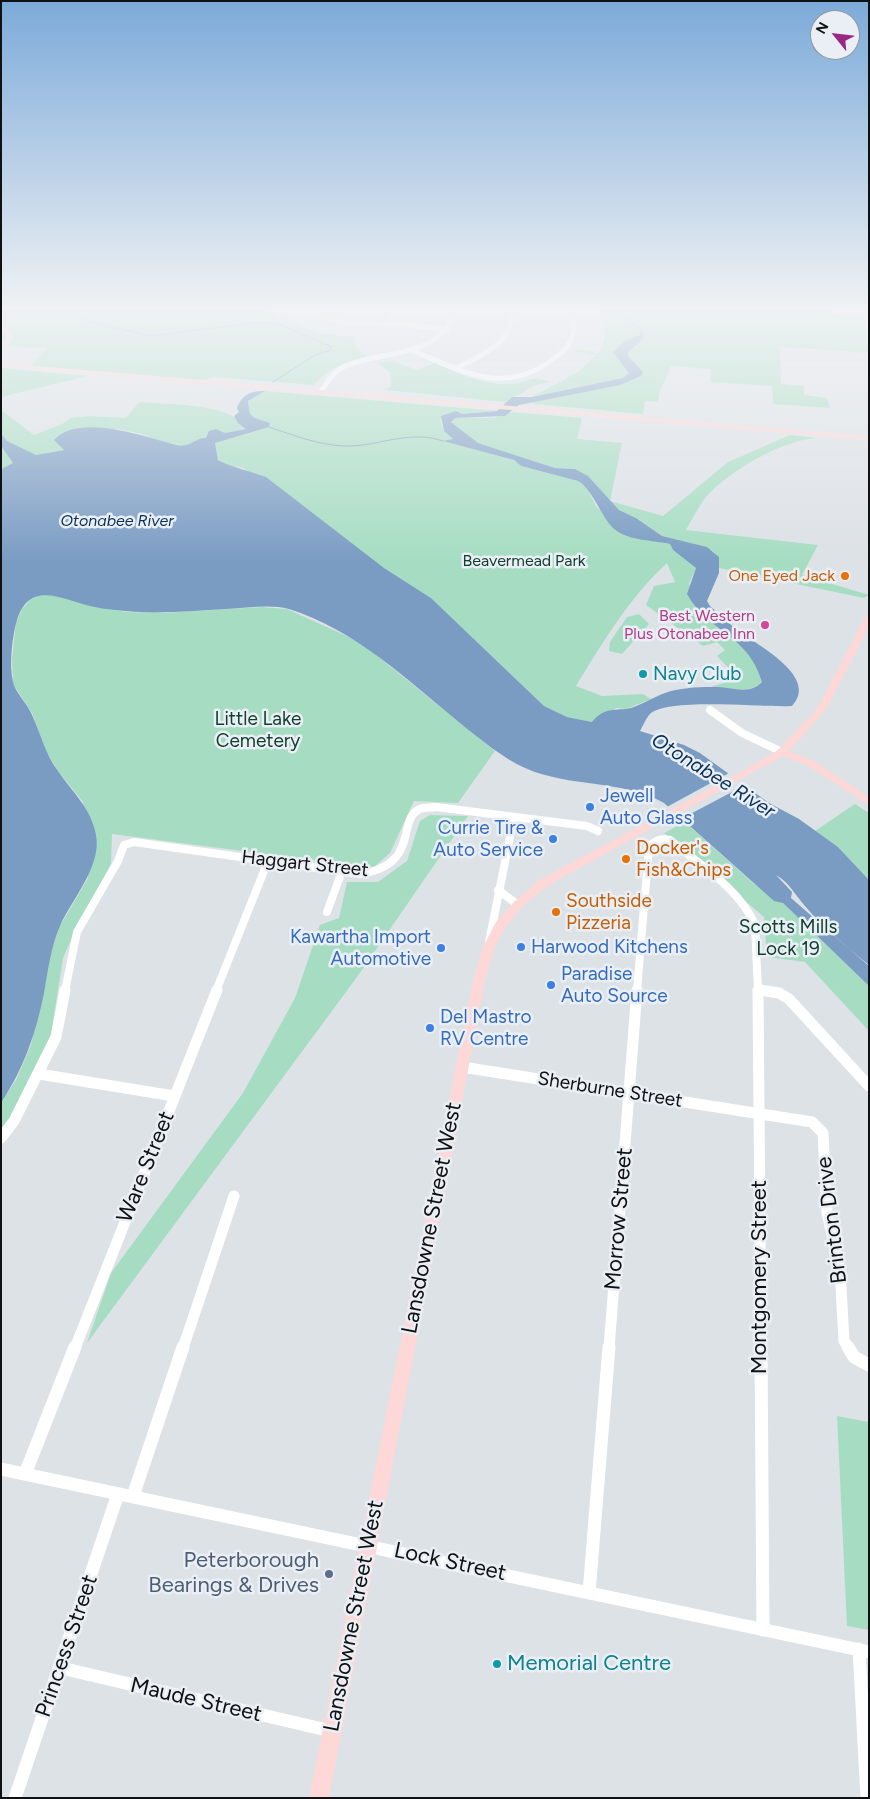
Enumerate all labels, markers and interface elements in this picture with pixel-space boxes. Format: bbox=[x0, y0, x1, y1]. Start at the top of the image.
north arrow bbox=[810, 10, 860, 60]
text: N bbox=[812, 19, 832, 37]
water label: Otonabee River bbox=[60, 511, 174, 531]
park label: Beavermead Park bbox=[462, 551, 586, 571]
place label: One Eyed Jack bbox=[728, 566, 835, 586]
marker: One Eyed Jack bbox=[839, 570, 851, 582]
place label: Best Western Plus Otonabee Inn bbox=[624, 606, 755, 644]
marker: Best Western Plus Otonabee Inn bbox=[759, 619, 771, 631]
place label: Navy Club bbox=[653, 663, 741, 685]
marker: Navy Club bbox=[637, 668, 649, 680]
park label: Little Lake Cemetery bbox=[215, 708, 301, 752]
water label: Otonabee River bbox=[647, 728, 779, 824]
place label: Jewell Auto Glass bbox=[600, 785, 692, 829]
marker: Jewell Auto Glass bbox=[584, 801, 596, 813]
place label: Currie Tire & Auto Service bbox=[433, 817, 543, 861]
marker: Currie Tire & Auto Service bbox=[547, 833, 559, 845]
place label: Docker's Fish&Chips bbox=[636, 837, 731, 881]
street label: Haggart Street bbox=[240, 846, 370, 882]
marker: Docker's Fish&Chips bbox=[620, 853, 632, 865]
place label: Southside Pizzeria bbox=[566, 890, 652, 934]
marker: Southside Pizzeria bbox=[550, 906, 562, 918]
park label: Scotts Mills Lock 19 bbox=[739, 916, 837, 960]
place label: Kawartha Import Automotive bbox=[290, 926, 431, 970]
place label: Harwood Kitchens bbox=[531, 936, 688, 958]
marker: Harwood Kitchens bbox=[515, 941, 527, 953]
marker: Kawartha Import Automotive bbox=[435, 942, 447, 954]
place label: Paradise Auto Source bbox=[561, 963, 668, 1007]
marker: Paradise Auto Source bbox=[545, 979, 557, 991]
place label: Del Mastro RV Centre bbox=[440, 1006, 532, 1050]
marker: Del Mastro RV Centre bbox=[424, 1022, 436, 1034]
street label: Sherburne Street bbox=[536, 1067, 684, 1113]
street label: Lansdowne Street West bbox=[397, 1100, 467, 1336]
street label: Ware Street bbox=[112, 1107, 180, 1227]
street label: Morrow Street bbox=[600, 1147, 638, 1291]
street label: Brinton Drive bbox=[811, 1155, 853, 1285]
street label: Montgomery Street bbox=[747, 1180, 773, 1374]
street label: Lansdowne Street West bbox=[319, 1498, 389, 1734]
street label: Lock Street bbox=[392, 1537, 508, 1587]
place label: Peterborough Bearings & Drives bbox=[148, 1548, 319, 1600]
marker: Peterborough Bearings & Drives bbox=[323, 1568, 335, 1580]
street label: Princess Street bbox=[30, 1571, 104, 1721]
place label: Memorial Centre bbox=[507, 1651, 671, 1677]
marker: Memorial Centre bbox=[491, 1658, 503, 1670]
street label: Maude Street bbox=[128, 1672, 264, 1728]

